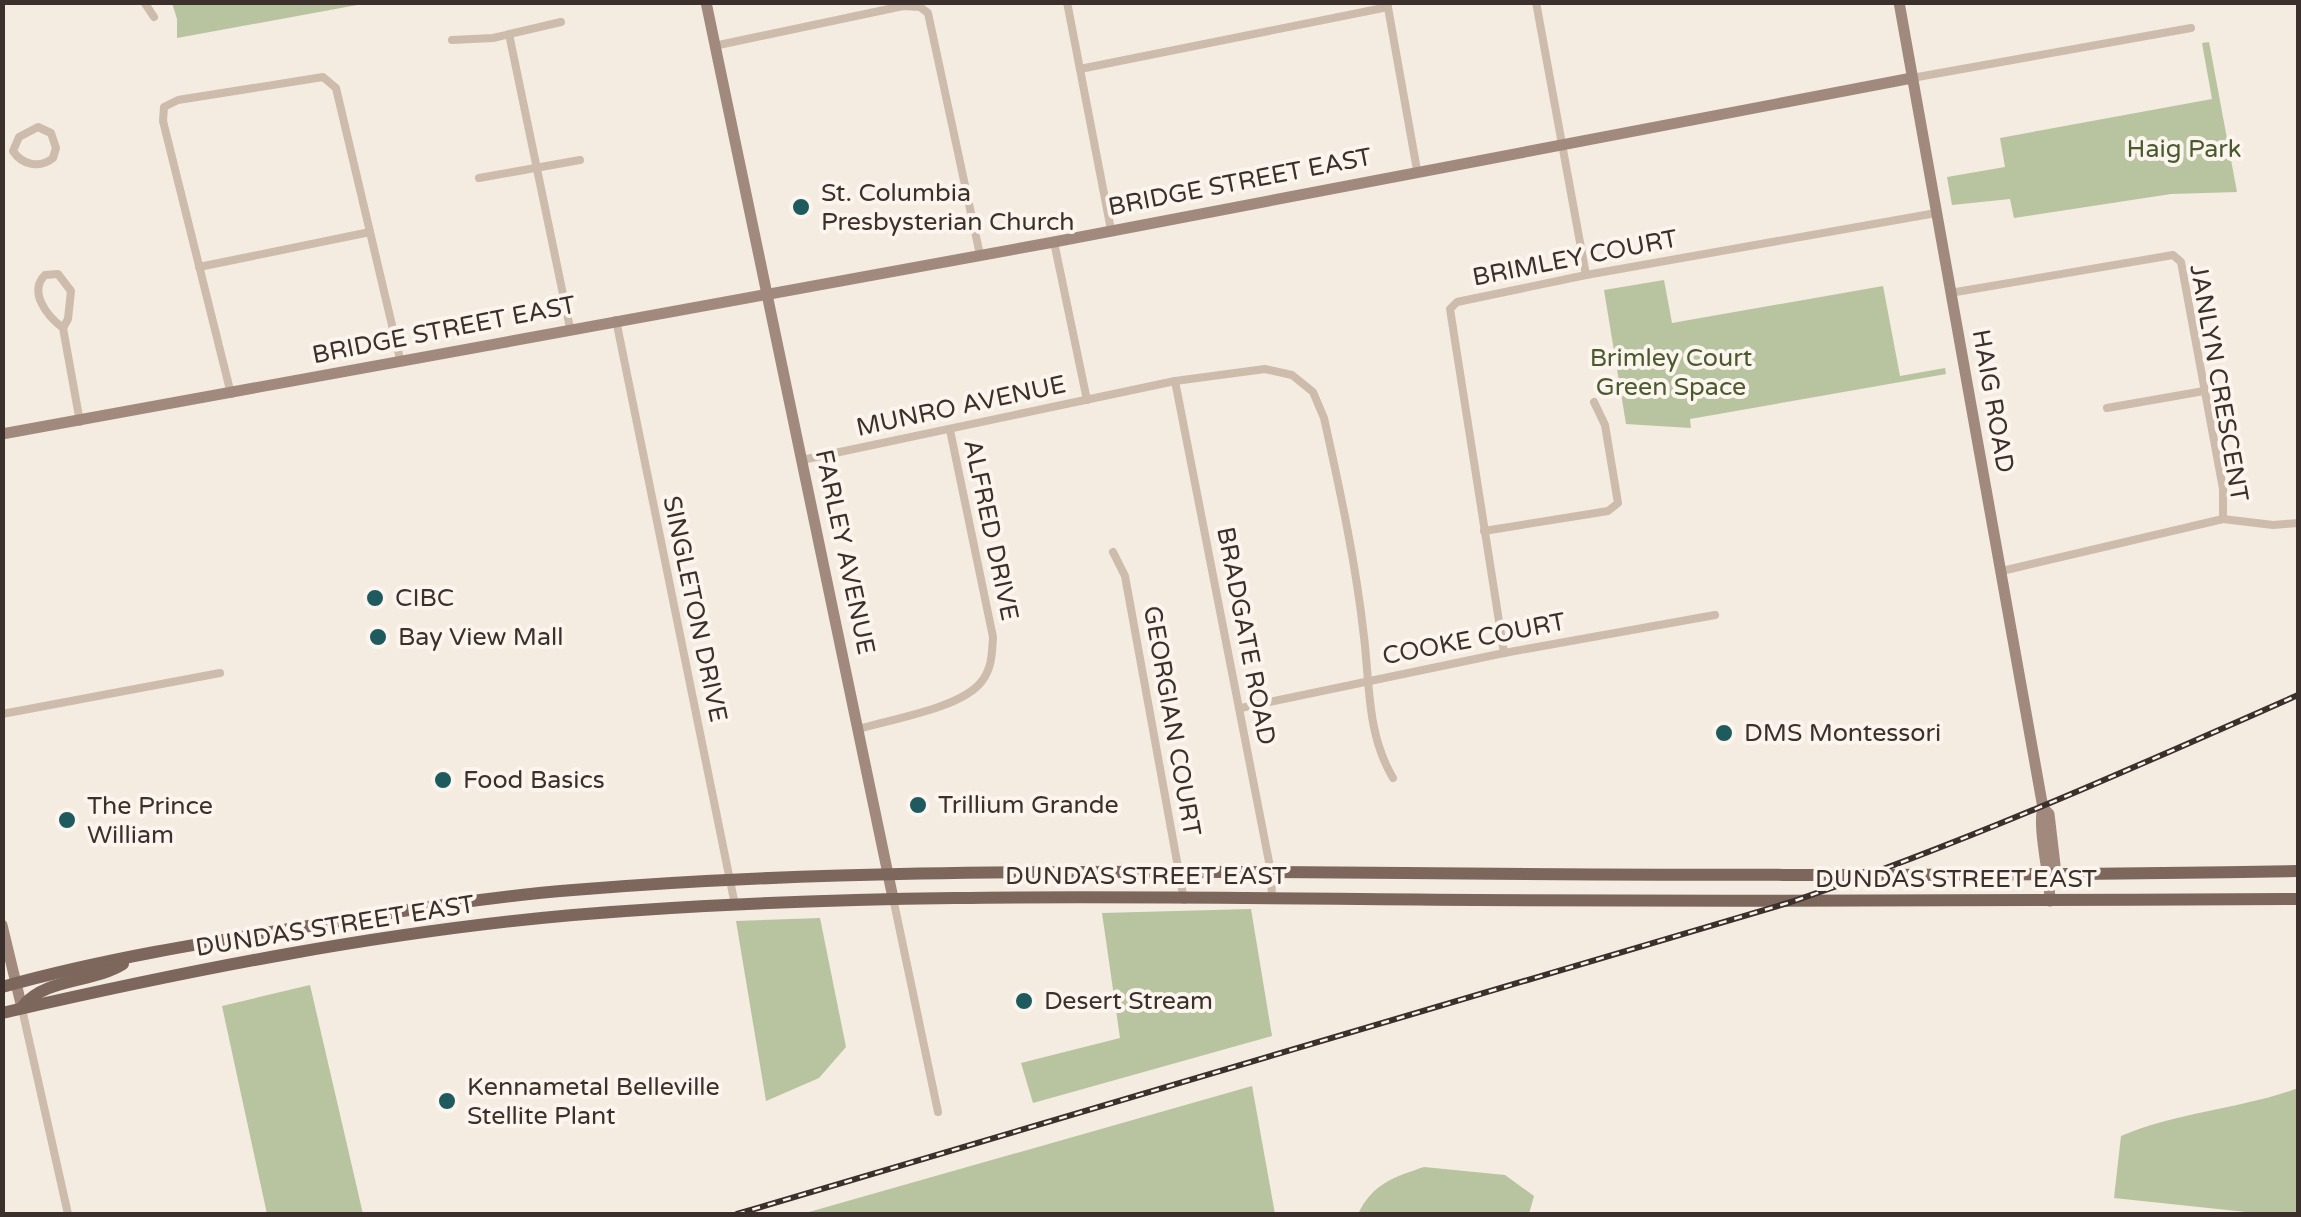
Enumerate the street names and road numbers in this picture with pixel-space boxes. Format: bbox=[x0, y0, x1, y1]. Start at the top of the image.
street label: BRIDGE STREET EAST bbox=[1106, 142, 1374, 222]
street label: BRIMLEY COURT bbox=[1470, 223, 1680, 293]
street label: JANLYN CRESCENT bbox=[2183, 262, 2255, 504]
street label: BRIDGE STREET EAST bbox=[310, 290, 578, 370]
street label: HAIG ROAD bbox=[1966, 327, 2020, 475]
street label: MUNRO AVENUE bbox=[853, 369, 1069, 443]
street label: ALFRED DRIVE bbox=[957, 437, 1025, 623]
street label: FARLEY AVENUE bbox=[809, 447, 881, 657]
street label: SINGLETON DRIVE bbox=[656, 493, 734, 725]
street label: BRADGATE ROAD bbox=[1210, 524, 1282, 748]
street label: GEORGIAN COURT bbox=[1137, 604, 1207, 838]
street label: COOKE COURT bbox=[1380, 607, 1568, 671]
street label: DUNDAS STREET EAST bbox=[1005, 861, 1287, 891]
street label: DUNDAS STREET EAST bbox=[1815, 864, 2097, 894]
street label: DUNDAS STREET EAST bbox=[193, 889, 477, 963]

